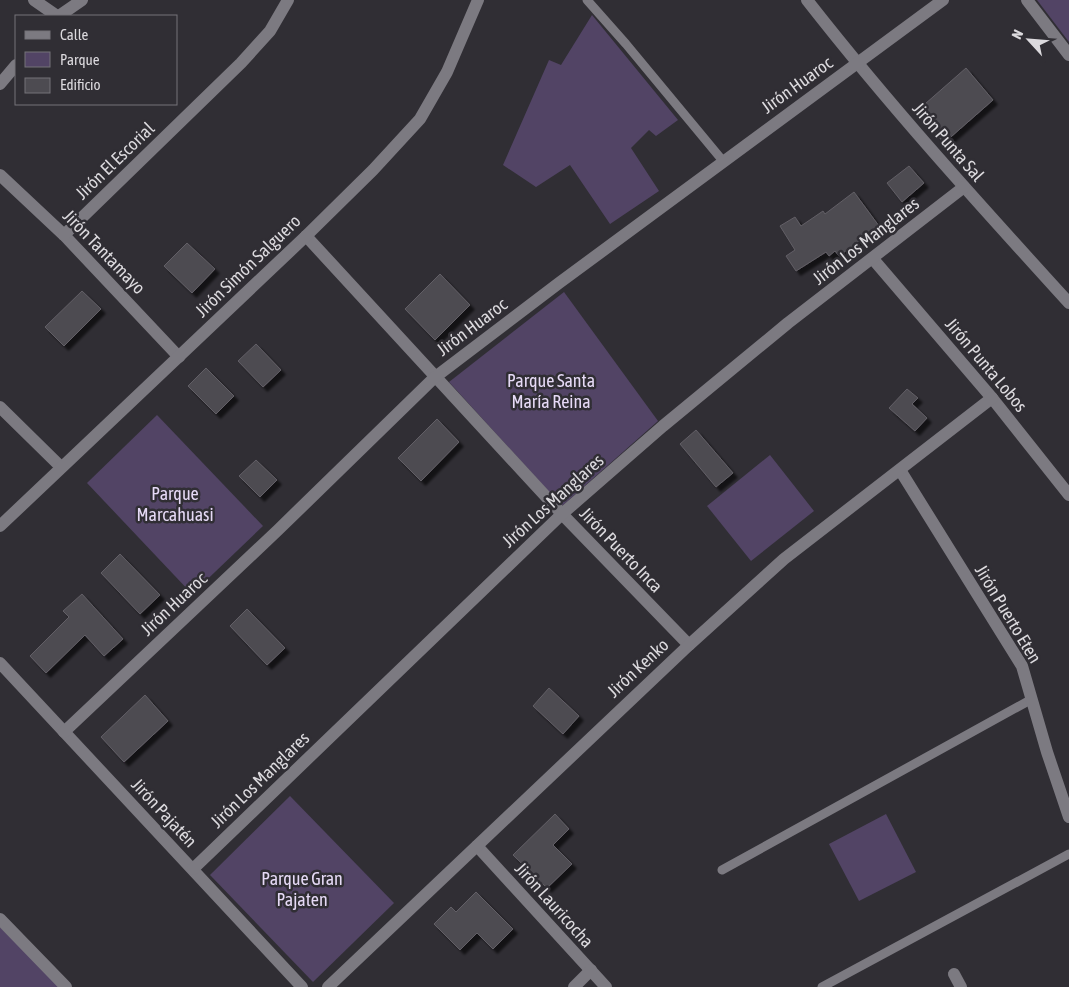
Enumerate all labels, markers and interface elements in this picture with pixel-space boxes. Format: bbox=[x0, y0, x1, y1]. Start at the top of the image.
legend bbox=[15, 15, 178, 105]
north arrow bbox=[1004, 15, 1054, 65]
text: Calle bbox=[60, 26, 89, 43]
text: N bbox=[1008, 27, 1026, 42]
text: Parque bbox=[60, 51, 100, 68]
street label: Jirón Huaroc bbox=[757, 52, 837, 117]
text: Edificio bbox=[60, 76, 101, 93]
street label: Jirón Punta Sal bbox=[908, 98, 989, 186]
street label: Jirón El Escorial bbox=[71, 118, 159, 203]
street label: Jirón Los Manglares bbox=[808, 193, 923, 289]
street label: Jirón Tantamayo bbox=[59, 205, 150, 298]
street label: Jirón Simón Salguero bbox=[191, 210, 305, 321]
street label: Jirón Huaroc bbox=[432, 293, 511, 360]
street label: Jirón Punta Lobos bbox=[941, 314, 1032, 416]
park label: Parque Santa María Reina bbox=[507, 370, 595, 412]
street label: Jirón Los Manglares bbox=[498, 450, 608, 552]
park label: Parque Marcahuasi bbox=[136, 483, 214, 525]
street label: Jirón Puerto Inca bbox=[576, 503, 667, 596]
street label: Jirón Puerto Eten bbox=[971, 561, 1046, 667]
street label: Jirón Huaroc bbox=[136, 567, 211, 640]
street label: Jirón Kenko bbox=[603, 634, 673, 701]
street label: Jirón Los Manglares bbox=[206, 727, 313, 832]
street label: Jirón Pajatén bbox=[127, 774, 201, 851]
street label: Jirón Lauricocha bbox=[511, 858, 598, 952]
park label: Parque Gran Pajaten bbox=[261, 868, 343, 910]

